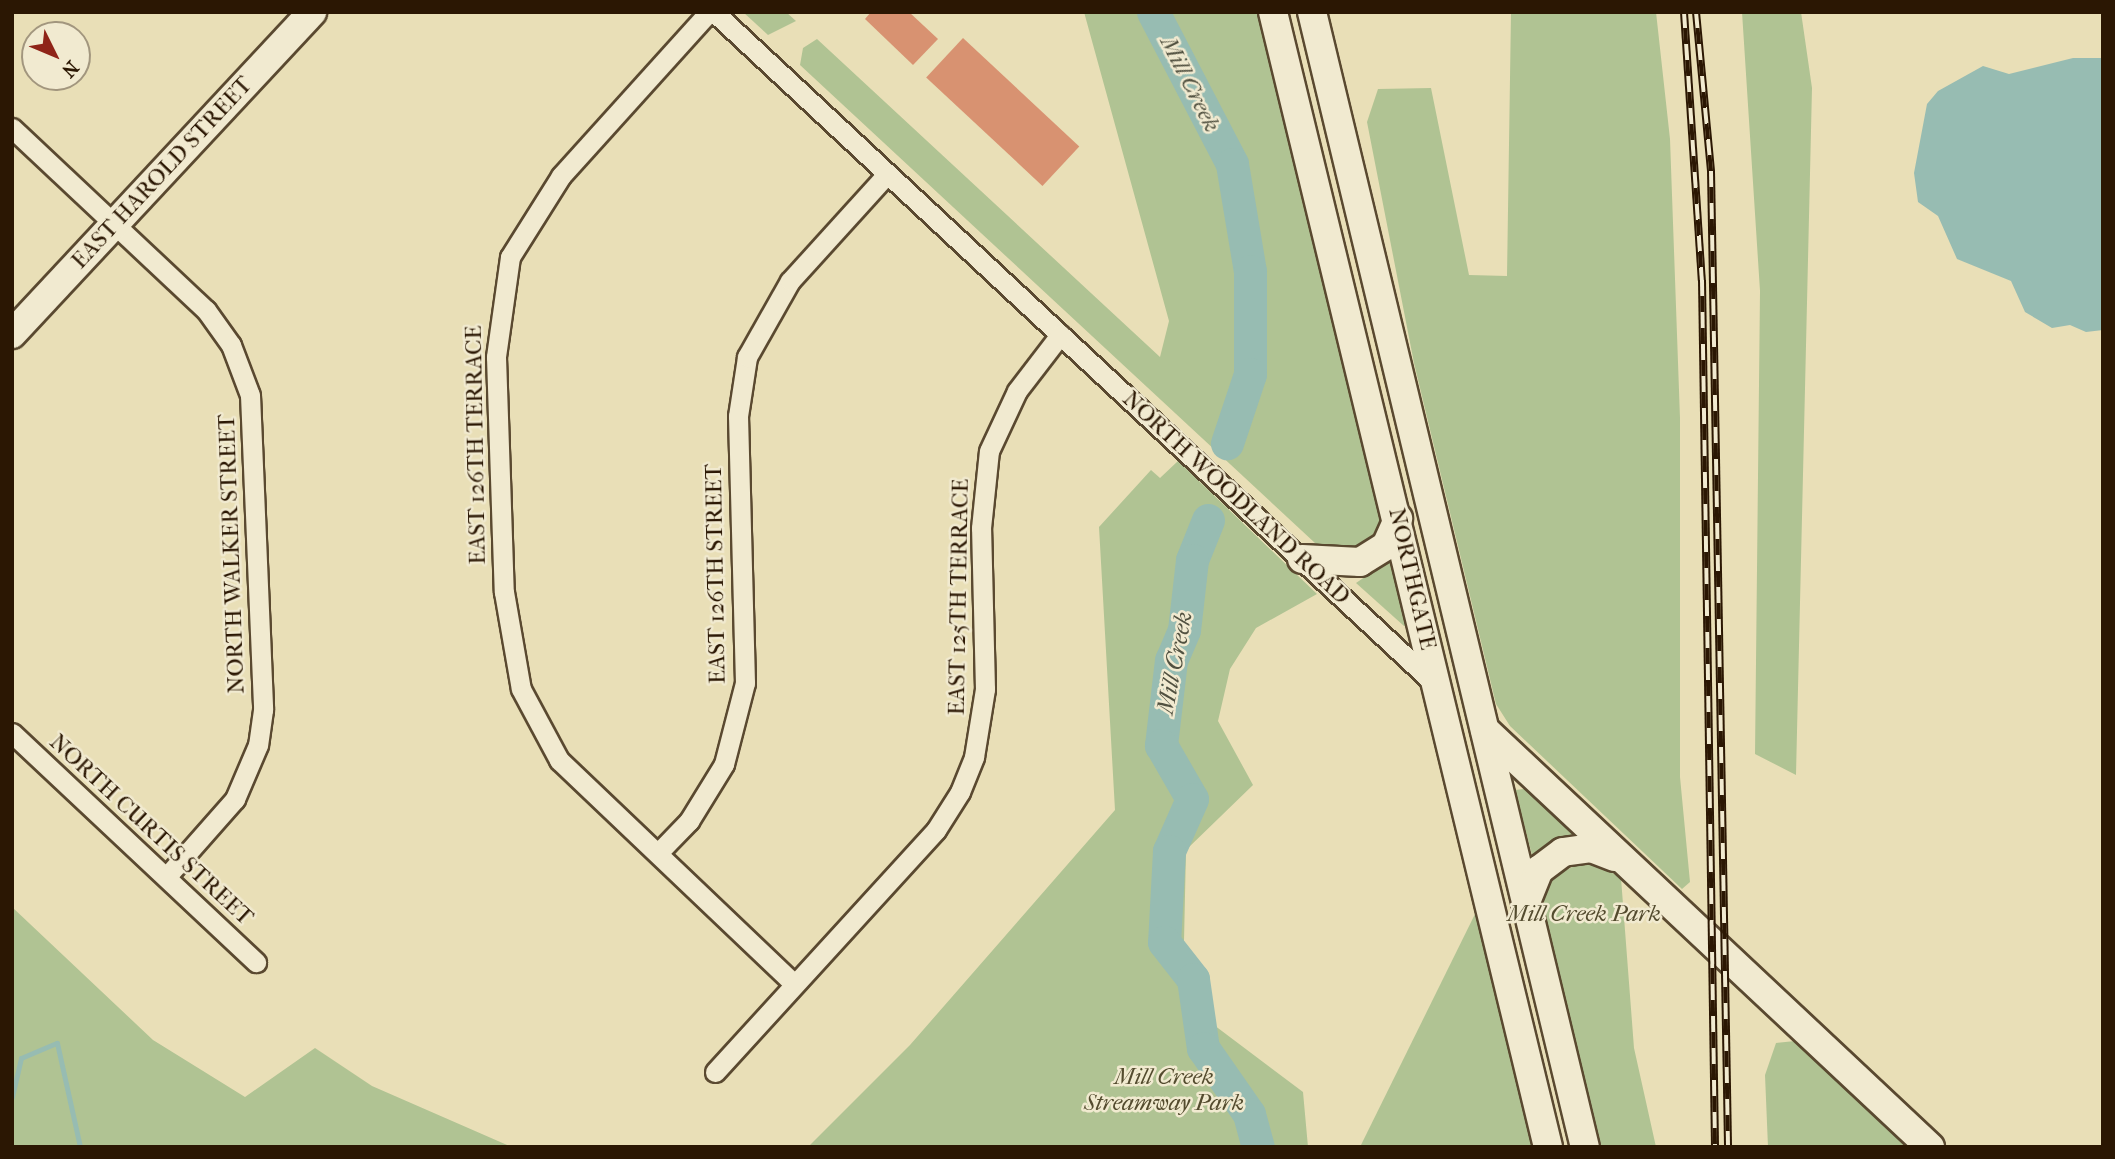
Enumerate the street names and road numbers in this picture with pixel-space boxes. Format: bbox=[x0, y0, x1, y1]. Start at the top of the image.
street label: EAST HAROLD STREET bbox=[66, 71, 258, 275]
street label: EAST 126TH TERRACE bbox=[460, 325, 492, 565]
street label: NORTH WOODLAND ROAD bbox=[1117, 385, 1355, 611]
street label: NORTH WALKER STREET bbox=[213, 414, 251, 694]
street label: EAST 126TH STREET bbox=[700, 464, 732, 684]
street label: EAST 125TH TERRACE bbox=[943, 478, 975, 716]
street label: NORTHGATE bbox=[1382, 505, 1442, 653]
street label: NORTH CURTIS STREET bbox=[44, 729, 258, 931]

